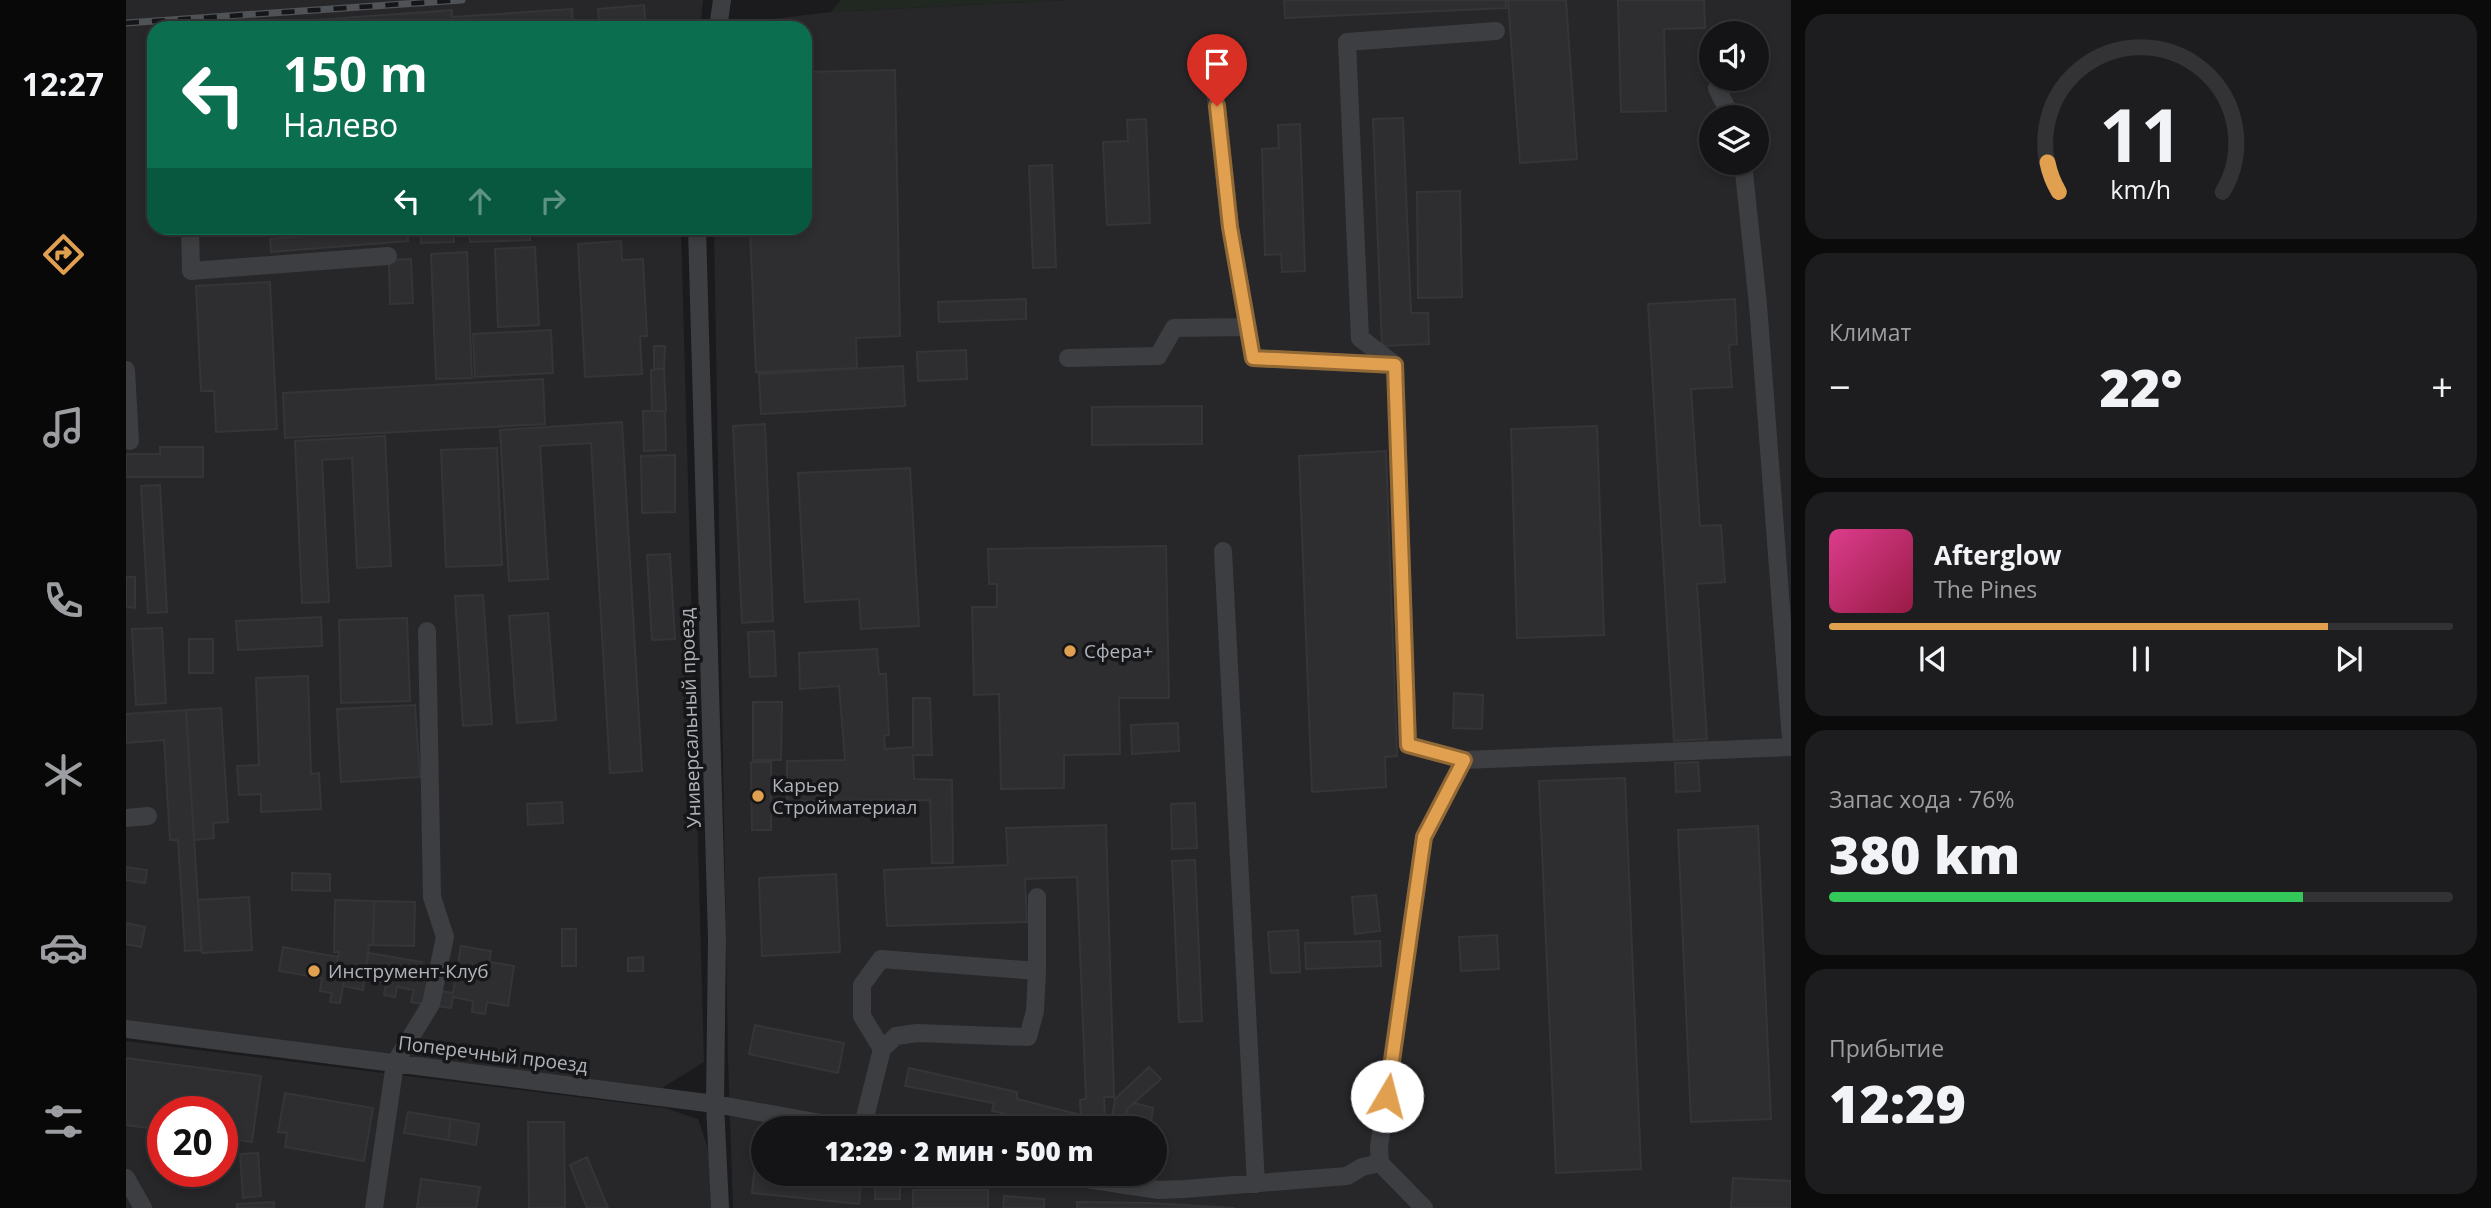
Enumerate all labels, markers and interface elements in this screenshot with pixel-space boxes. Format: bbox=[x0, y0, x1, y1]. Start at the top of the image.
map controls bbox=[1699, 21, 1769, 175]
button: sound bbox=[1699, 21, 1769, 91]
pin bbox=[1187, 34, 1247, 106]
text: 150 m bbox=[283, 40, 428, 106]
icon: arrive bbox=[1198, 45, 1236, 83]
icon: left bbox=[168, 49, 259, 140]
text: 12:27 bbox=[22, 62, 104, 105]
text: 11 bbox=[2099, 85, 2183, 184]
text: Налево bbox=[283, 103, 398, 146]
button: layers bbox=[1699, 105, 1769, 175]
text: km/h bbox=[2111, 172, 2171, 206]
icon: left bbox=[388, 182, 426, 220]
icon: ahead bbox=[461, 182, 499, 220]
icon: right bbox=[534, 182, 572, 220]
icon: directions bbox=[39, 230, 88, 279]
text: Климат bbox=[1829, 316, 1911, 348]
text: 22° bbox=[2100, 351, 2182, 422]
text: − bbox=[1829, 360, 1851, 412]
text: + bbox=[2431, 360, 2453, 412]
icon: music bbox=[39, 403, 88, 452]
text: Afterglow bbox=[1934, 537, 2061, 573]
text: The Pines bbox=[1934, 573, 2037, 605]
icon: phone bbox=[39, 576, 88, 625]
street label: Универсальный проезд bbox=[673, 608, 707, 828]
place label: Сфера+ bbox=[1084, 638, 1153, 664]
icon: previous bbox=[1914, 640, 1952, 678]
icon: pause bbox=[2122, 640, 2160, 678]
icon: next bbox=[2330, 640, 2368, 678]
marker: Сфера+ bbox=[1062, 643, 1078, 659]
icon: climate bbox=[39, 750, 88, 799]
place label: Карьер Стройматериал bbox=[772, 772, 917, 820]
text: Запас хода · 76% bbox=[1829, 783, 2014, 815]
marker: Карьер Стройматериал bbox=[750, 788, 766, 804]
text: 380 km bbox=[1829, 818, 2020, 889]
icon: car bbox=[39, 923, 88, 972]
place label: Инструмент-Клуб bbox=[328, 958, 489, 984]
marker: Инструмент-Клуб bbox=[306, 963, 322, 979]
street label: Поперечный проезд bbox=[397, 1029, 589, 1079]
text: Прибытие bbox=[1829, 1032, 1944, 1064]
position arrow bbox=[1350, 1059, 1424, 1133]
text: 12:29 bbox=[1829, 1067, 1966, 1138]
speed limit sign: 20 bbox=[147, 1096, 238, 1187]
icon: filters bbox=[39, 1097, 88, 1146]
text: 12:29 · 2 мин · 500 m bbox=[824, 1133, 1094, 1169]

